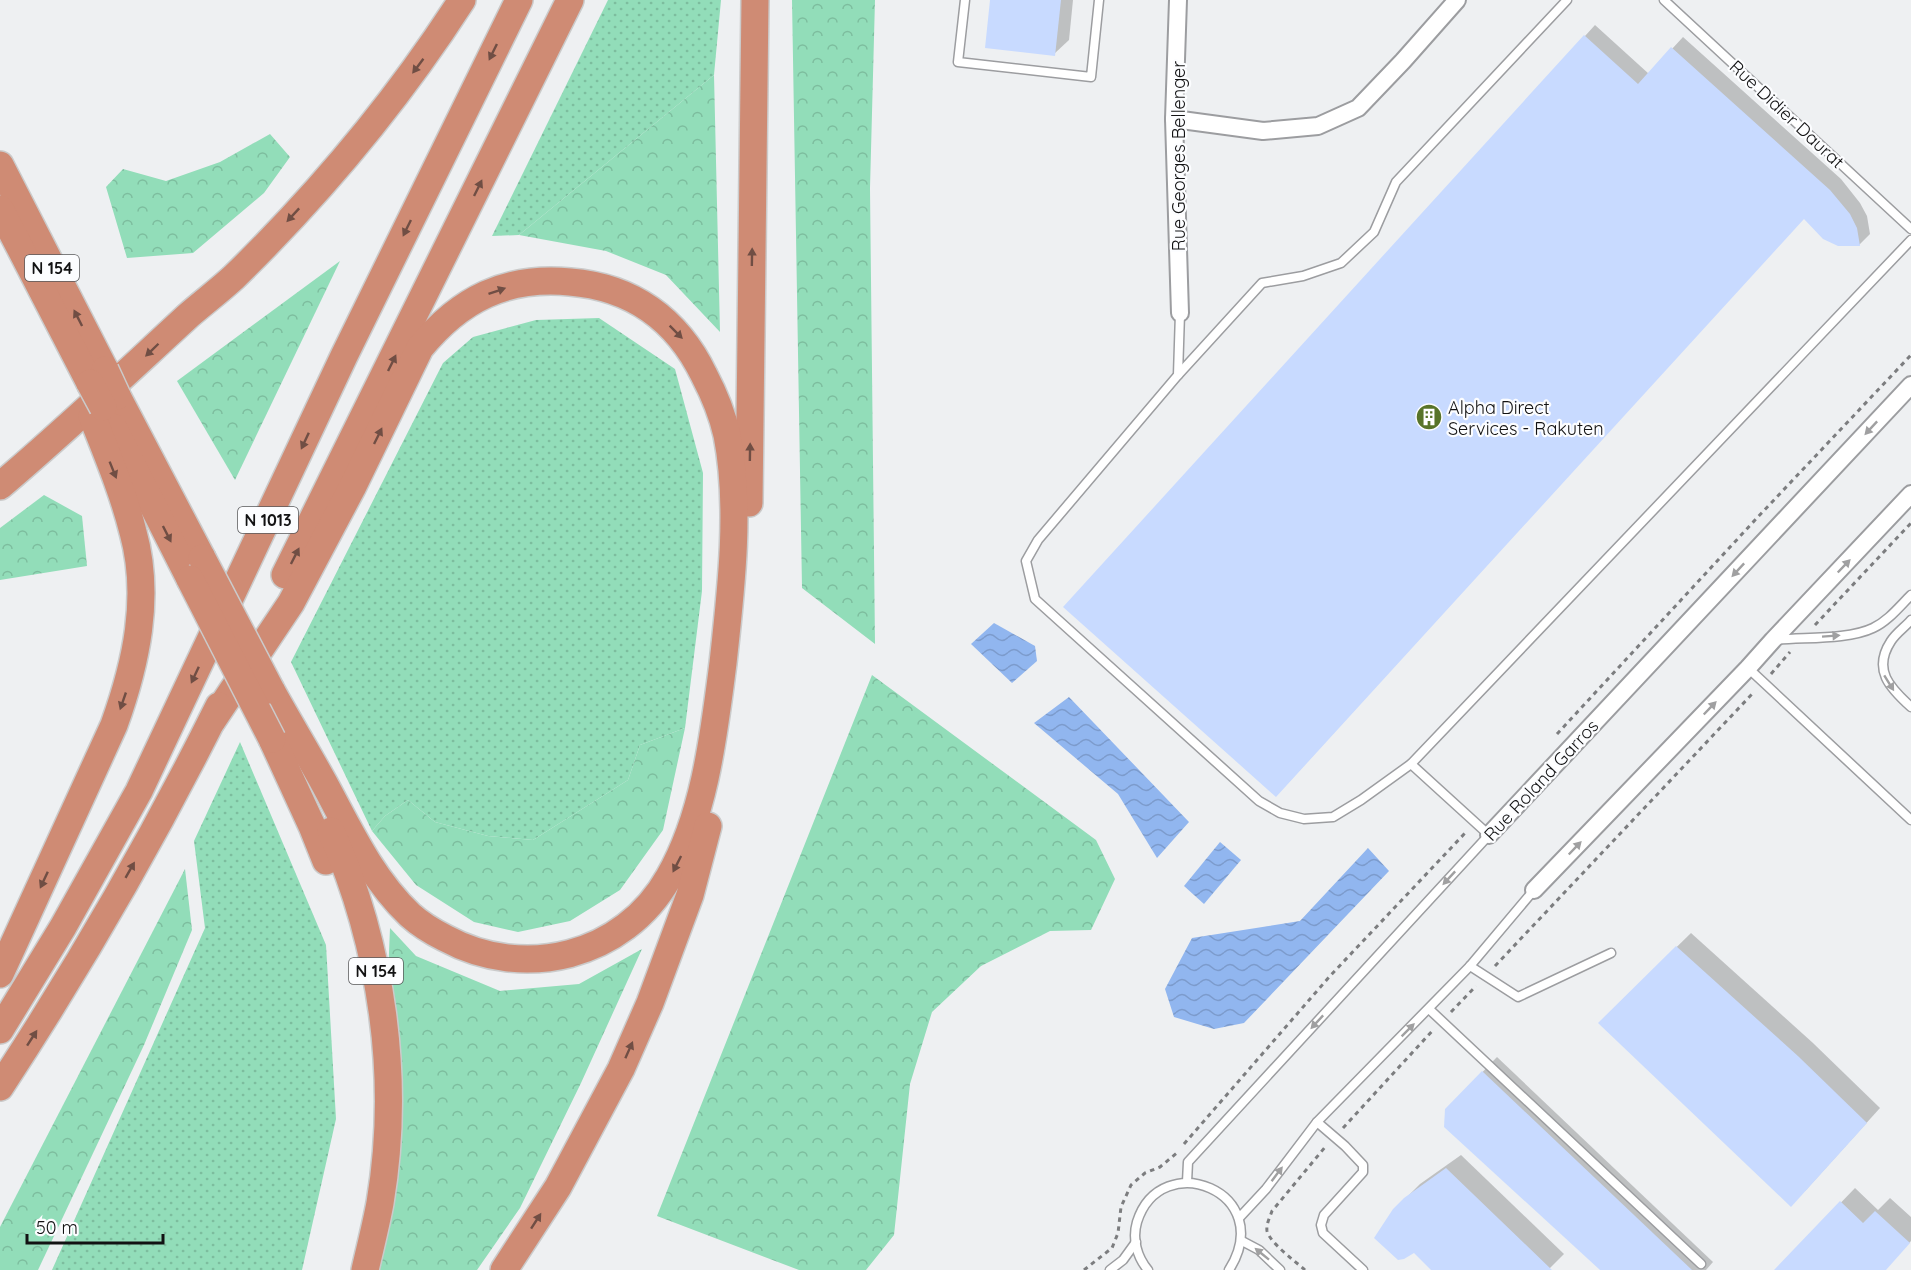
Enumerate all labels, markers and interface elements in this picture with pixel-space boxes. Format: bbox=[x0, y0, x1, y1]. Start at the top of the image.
one-way arrow bbox=[488, 44, 497, 61]
street label: Rue Didier Daurat bbox=[1725, 55, 1849, 173]
one-way arrow bbox=[412, 58, 424, 74]
street label: Rue Georges Bellenger bbox=[1167, 61, 1190, 251]
one-way arrow bbox=[473, 179, 483, 196]
one-way arrow bbox=[286, 208, 300, 223]
one-way arrow bbox=[402, 219, 411, 236]
one-way arrow bbox=[747, 248, 757, 267]
road number: N 154 bbox=[25, 255, 79, 281]
one-way arrow bbox=[488, 285, 506, 295]
one-way arrow bbox=[73, 309, 83, 326]
one-way arrow bbox=[668, 324, 682, 338]
one-way arrow bbox=[146, 343, 160, 357]
one-way arrow bbox=[387, 354, 396, 371]
place label: Alpha Direct Services - Rakuten bbox=[1448, 396, 1604, 440]
building icon: Alpha Direct Services - Rakuten bbox=[1414, 402, 1444, 432]
one-way arrow bbox=[1864, 420, 1878, 435]
one-way arrow bbox=[373, 427, 382, 444]
one-way arrow bbox=[300, 433, 309, 450]
one-way arrow bbox=[746, 443, 755, 462]
one-way arrow bbox=[109, 461, 119, 479]
road number: N 1013 bbox=[238, 507, 298, 533]
one-way arrow bbox=[163, 526, 172, 543]
one-way arrow bbox=[290, 547, 299, 564]
one-way arrow bbox=[1836, 559, 1850, 573]
one-way arrow bbox=[1731, 563, 1745, 578]
one-way arrow bbox=[1822, 631, 1841, 640]
one-way arrow bbox=[190, 666, 199, 683]
one-way arrow bbox=[1884, 675, 1895, 691]
one-way arrow bbox=[117, 692, 127, 710]
one-way arrow bbox=[1703, 700, 1717, 715]
street label: Rue Roland Garros bbox=[1479, 714, 1603, 846]
one-way arrow bbox=[1567, 841, 1581, 855]
one-way arrow bbox=[672, 855, 681, 872]
one-way arrow bbox=[125, 862, 136, 878]
one-way arrow bbox=[1443, 870, 1456, 885]
one-way arrow bbox=[39, 871, 49, 889]
road number: N 154 bbox=[349, 958, 403, 984]
one-way arrow bbox=[1310, 1014, 1324, 1029]
one-way arrow bbox=[1401, 1024, 1415, 1038]
one-way arrow bbox=[26, 1030, 37, 1046]
one-way arrow bbox=[624, 1040, 634, 1058]
one-way arrow bbox=[1271, 1166, 1284, 1182]
scale bar bbox=[27, 1207, 164, 1245]
one-way arrow bbox=[531, 1213, 542, 1229]
text: 50 m bbox=[36, 1216, 78, 1239]
one-way arrow bbox=[1254, 1248, 1270, 1261]

